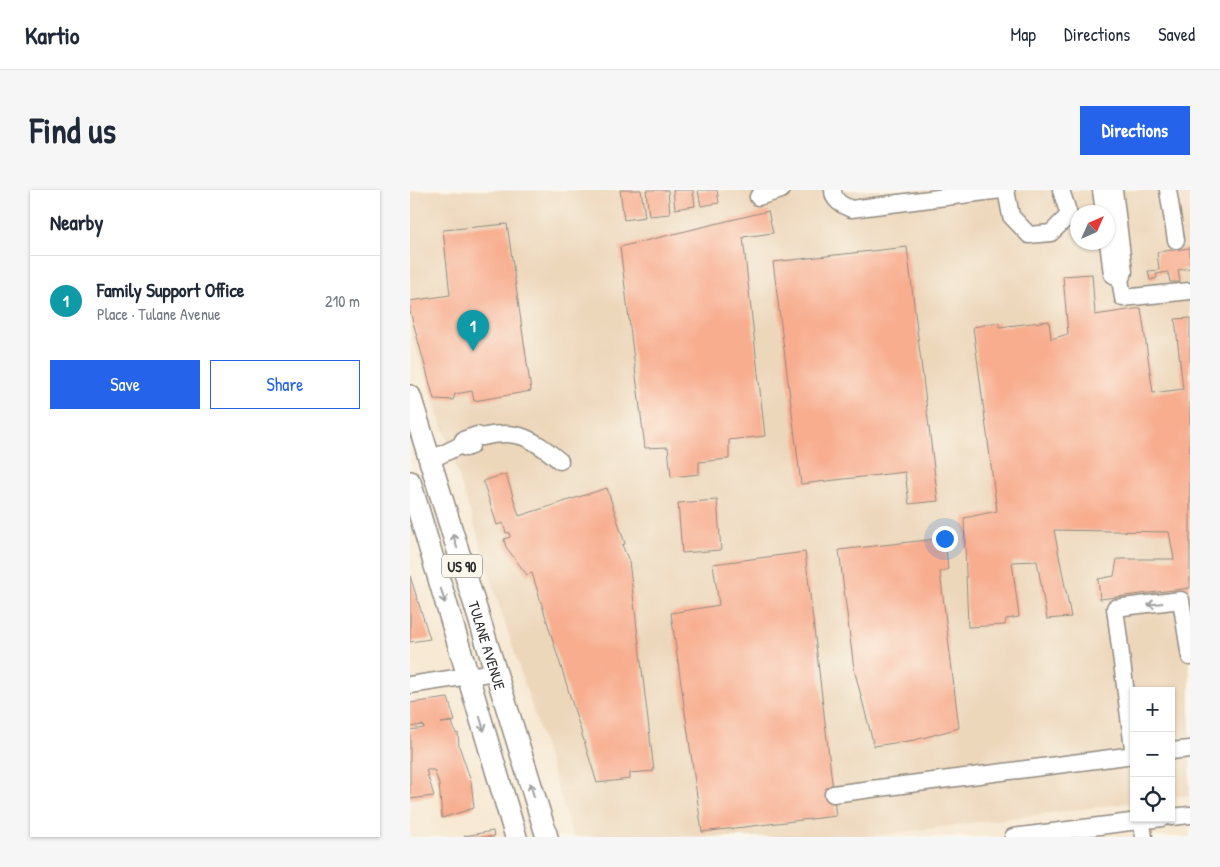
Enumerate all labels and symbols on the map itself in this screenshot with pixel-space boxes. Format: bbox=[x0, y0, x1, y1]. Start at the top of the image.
north arrow bbox=[1070, 205, 1115, 250]
pin: 1 bbox=[457, 310, 489, 351]
your location bbox=[932, 526, 958, 552]
one-way arrow bbox=[450, 534, 459, 550]
road number: US 90 bbox=[442, 554, 482, 578]
one-way arrow bbox=[439, 588, 449, 604]
street label: TULANE AVENUE bbox=[464, 598, 511, 692]
one-way arrow bbox=[1148, 599, 1164, 609]
one-way arrow bbox=[477, 716, 487, 732]
one-way arrow bbox=[527, 783, 536, 799]

